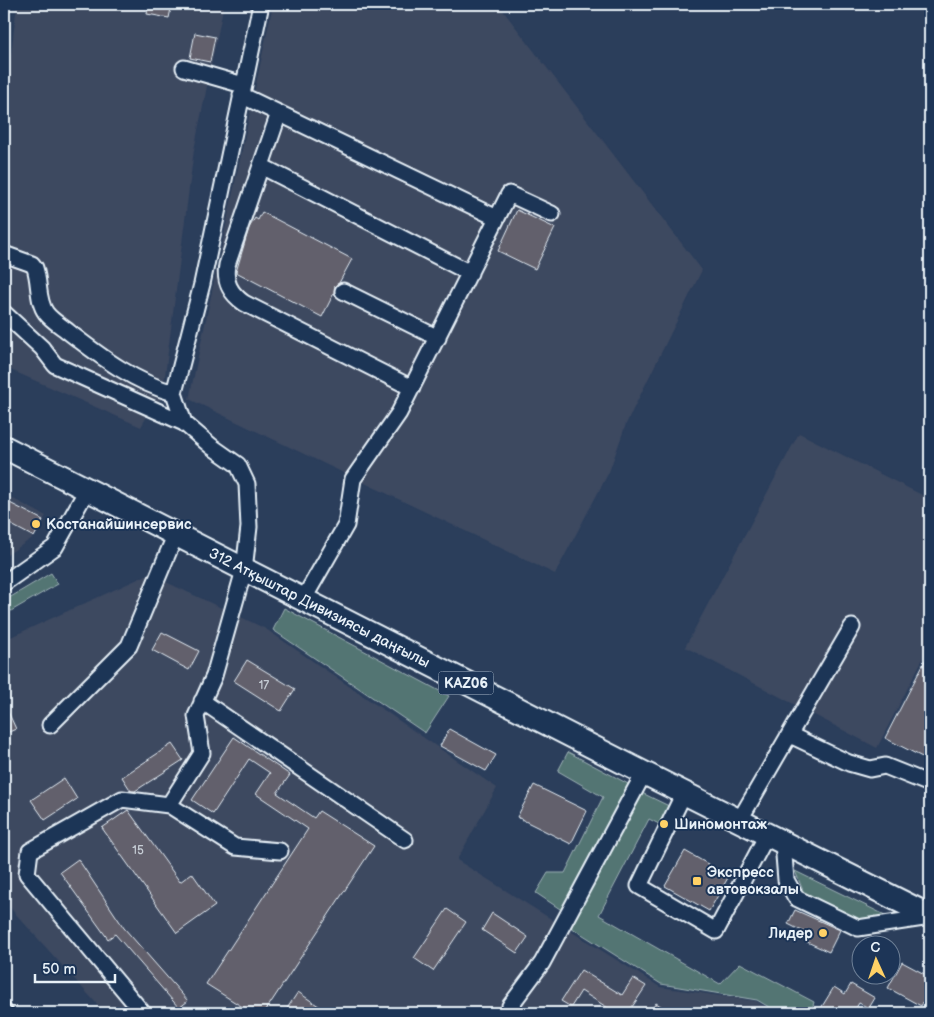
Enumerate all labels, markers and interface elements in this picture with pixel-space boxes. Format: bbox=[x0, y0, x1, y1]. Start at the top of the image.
place label: Костанайшинсервис bbox=[46, 515, 192, 534]
marker: Костанайшинсервис bbox=[30, 518, 42, 530]
street label: 312 Атқыштар Дивизиясы даңғылы bbox=[206, 543, 433, 672]
road number: KАZ06 bbox=[438, 671, 494, 694]
house number: 17 bbox=[259, 678, 269, 693]
place label: Шиномонтаж bbox=[674, 815, 767, 834]
marker: Шиномонтаж bbox=[658, 818, 670, 830]
house number: 15 bbox=[132, 843, 144, 858]
place label: Экспресс автовокзалы bbox=[707, 863, 799, 899]
marker: Экспресс автовокзалы bbox=[691, 875, 703, 887]
place label: Лидер bbox=[768, 924, 813, 943]
marker: Лидер bbox=[817, 927, 829, 939]
north arrow bbox=[852, 934, 902, 984]
text: С bbox=[870, 939, 881, 956]
scale bar bbox=[35, 952, 115, 984]
text: 50 m bbox=[42, 960, 76, 979]

